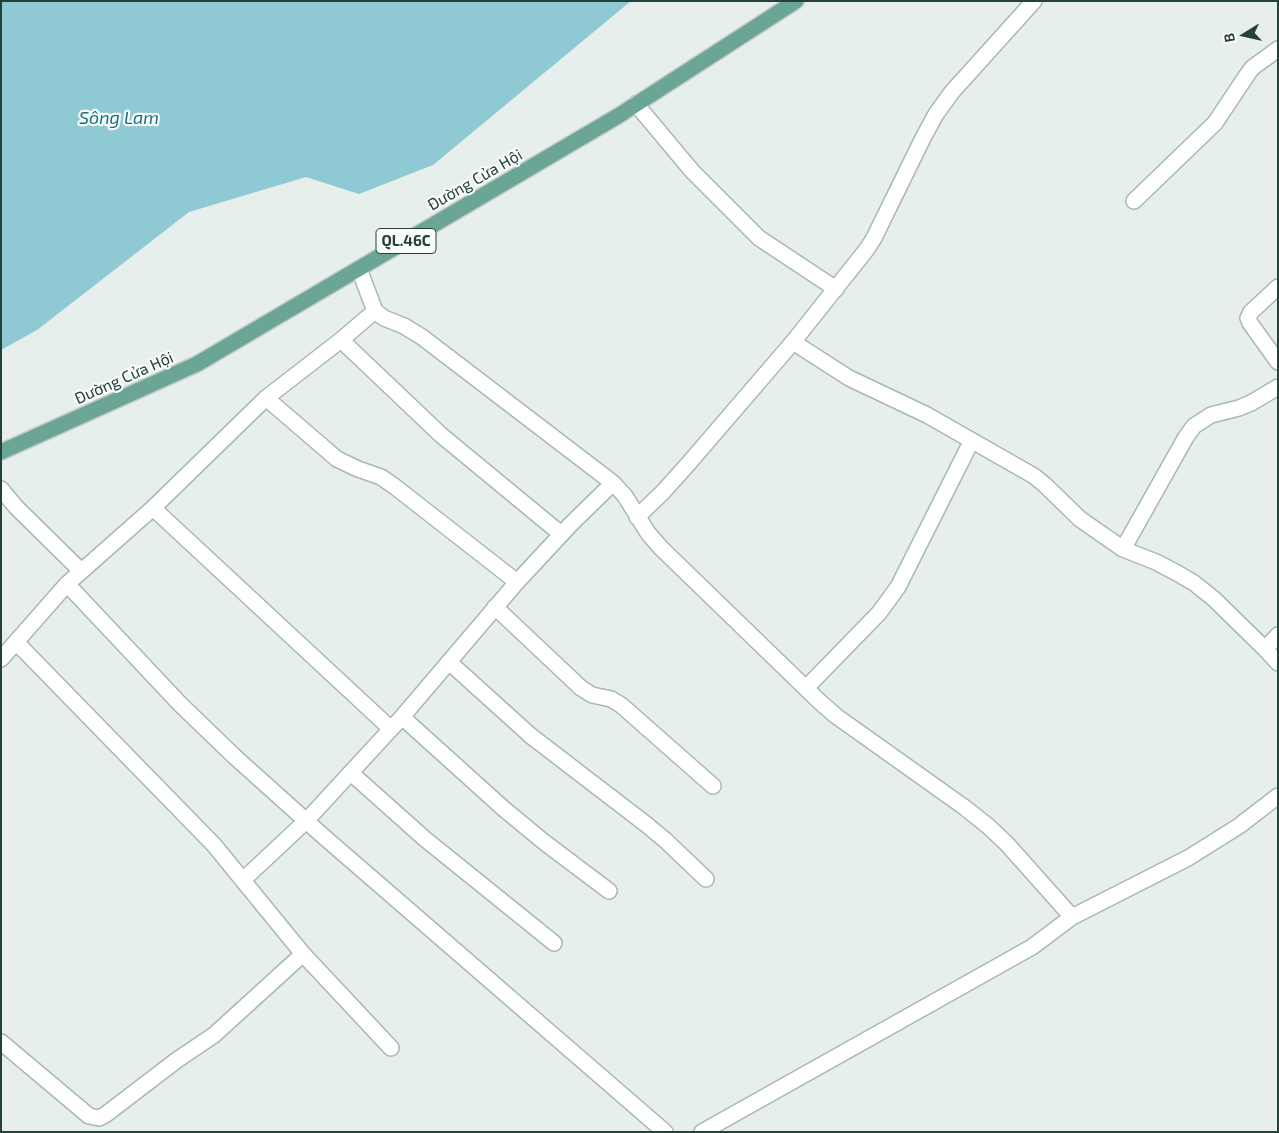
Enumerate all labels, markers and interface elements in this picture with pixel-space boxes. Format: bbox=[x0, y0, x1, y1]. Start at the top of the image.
north arrow bbox=[1219, 10, 1269, 60]
text: B bbox=[1220, 32, 1238, 44]
water label: Sông Lam bbox=[79, 107, 159, 129]
street label: Đường Cửa Hội bbox=[424, 145, 526, 215]
road number: QL.46C bbox=[376, 228, 436, 254]
street label: Đường Cửa Hội bbox=[72, 348, 176, 408]

